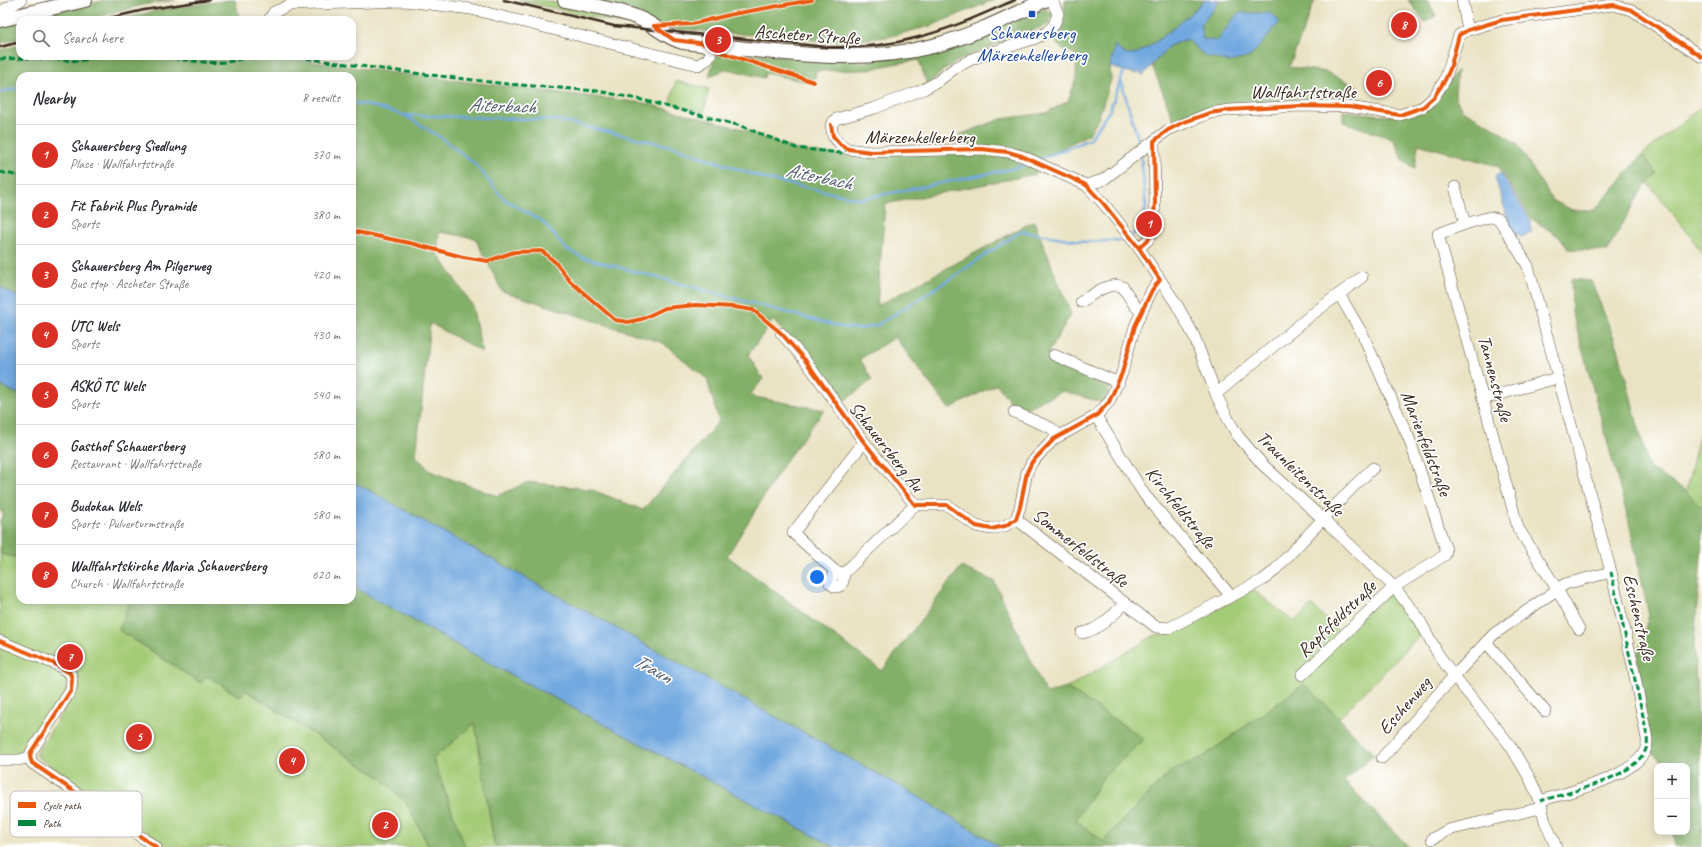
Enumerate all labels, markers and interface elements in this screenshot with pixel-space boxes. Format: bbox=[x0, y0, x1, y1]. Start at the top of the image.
marker: Schauersberg Märzenkellerberg bbox=[1027, 9, 1037, 19]
pin: 8 bbox=[1391, 10, 1417, 40]
search box bbox=[16, 16, 356, 60]
street label: Ascheter Straße bbox=[754, 19, 862, 51]
place label: Schauersberg Märzenkellerberg bbox=[977, 21, 1088, 67]
pin: 3 bbox=[705, 25, 731, 55]
icon: search bbox=[30, 27, 52, 49]
text: Search here bbox=[62, 29, 123, 48]
pin: 6 bbox=[1366, 68, 1392, 98]
street label: Wallfahrtstraße bbox=[1250, 80, 1357, 104]
text: Nearby bbox=[32, 88, 75, 109]
text: 8 results bbox=[302, 90, 340, 106]
water label: Aiterbach bbox=[468, 92, 538, 119]
street label: Märzenkellerberg bbox=[865, 125, 976, 149]
text: Schauersberg Siedlung bbox=[70, 137, 186, 156]
text: 1 bbox=[42, 147, 48, 163]
text: 370 m bbox=[312, 147, 340, 163]
text: Place · Wallfahrtstraße bbox=[70, 156, 174, 172]
water label: Aiterbach bbox=[783, 157, 856, 196]
text: Fit Fabrik Plus Pyramide bbox=[70, 197, 196, 216]
text: 2 bbox=[42, 207, 48, 223]
text: 380 m bbox=[312, 207, 340, 223]
pin: 1 bbox=[1136, 209, 1162, 239]
text: Sports bbox=[70, 216, 99, 232]
text: Schauersberg Am Pilgerweg bbox=[70, 257, 211, 276]
text: 3 bbox=[42, 267, 48, 283]
text: 420 m bbox=[312, 267, 340, 283]
text: Bus stop · Ascheter Straße bbox=[70, 276, 188, 292]
text: UTC Wels bbox=[70, 317, 119, 336]
text: 4 bbox=[42, 327, 48, 343]
text: 430 m bbox=[312, 327, 340, 343]
street label: Tannenstraße bbox=[1472, 333, 1519, 426]
text: Sports bbox=[70, 336, 99, 352]
text: ASKÖ TC Wels bbox=[70, 377, 145, 396]
text: 5 bbox=[42, 387, 48, 403]
text: 540 m bbox=[312, 387, 340, 403]
street label: Marienfeldstraße bbox=[1395, 387, 1458, 501]
text: Sports bbox=[70, 396, 99, 412]
street label: Schauersberg Au bbox=[843, 397, 930, 498]
street label: Traunleitenstraße bbox=[1251, 426, 1351, 523]
text: Gasthof Schauersberg bbox=[70, 437, 185, 456]
text: 6 bbox=[42, 447, 48, 463]
text: 580 m bbox=[312, 447, 340, 463]
text: Restaurant · Wallfahrtstraße bbox=[70, 456, 201, 472]
street label: Kirchfeldstraße bbox=[1140, 462, 1222, 555]
text: Budokan Wels bbox=[70, 497, 141, 516]
street label: Sommerfeldstraße bbox=[1028, 503, 1135, 594]
text: 7 bbox=[42, 507, 48, 523]
text: 580 m bbox=[312, 507, 340, 523]
text: Sports · Pulverturmstraße bbox=[70, 516, 184, 532]
text: Wallfahrtskirche Maria Schauersberg bbox=[70, 557, 267, 576]
text: 8 bbox=[42, 567, 48, 583]
text: 620 m bbox=[312, 567, 340, 583]
your location bbox=[807, 567, 827, 587]
street label: Eschenstraße bbox=[1617, 572, 1661, 664]
street label: Rapfsfeldstraße bbox=[1292, 574, 1383, 662]
text: Church · Wallfahrtstraße bbox=[70, 576, 183, 592]
pin: 7 bbox=[57, 642, 83, 672]
water label: Traun bbox=[629, 648, 678, 690]
street label: Eschenweg bbox=[1373, 671, 1437, 740]
pin: 5 bbox=[126, 722, 152, 752]
pin: 4 bbox=[279, 746, 305, 776]
map controls bbox=[1654, 763, 1690, 835]
button: + bbox=[1654, 763, 1690, 799]
legend bbox=[10, 791, 142, 837]
text: Cycle path bbox=[43, 798, 82, 812]
button: − bbox=[1654, 799, 1690, 835]
pin: 2 bbox=[372, 810, 398, 840]
text: Path bbox=[43, 816, 62, 830]

